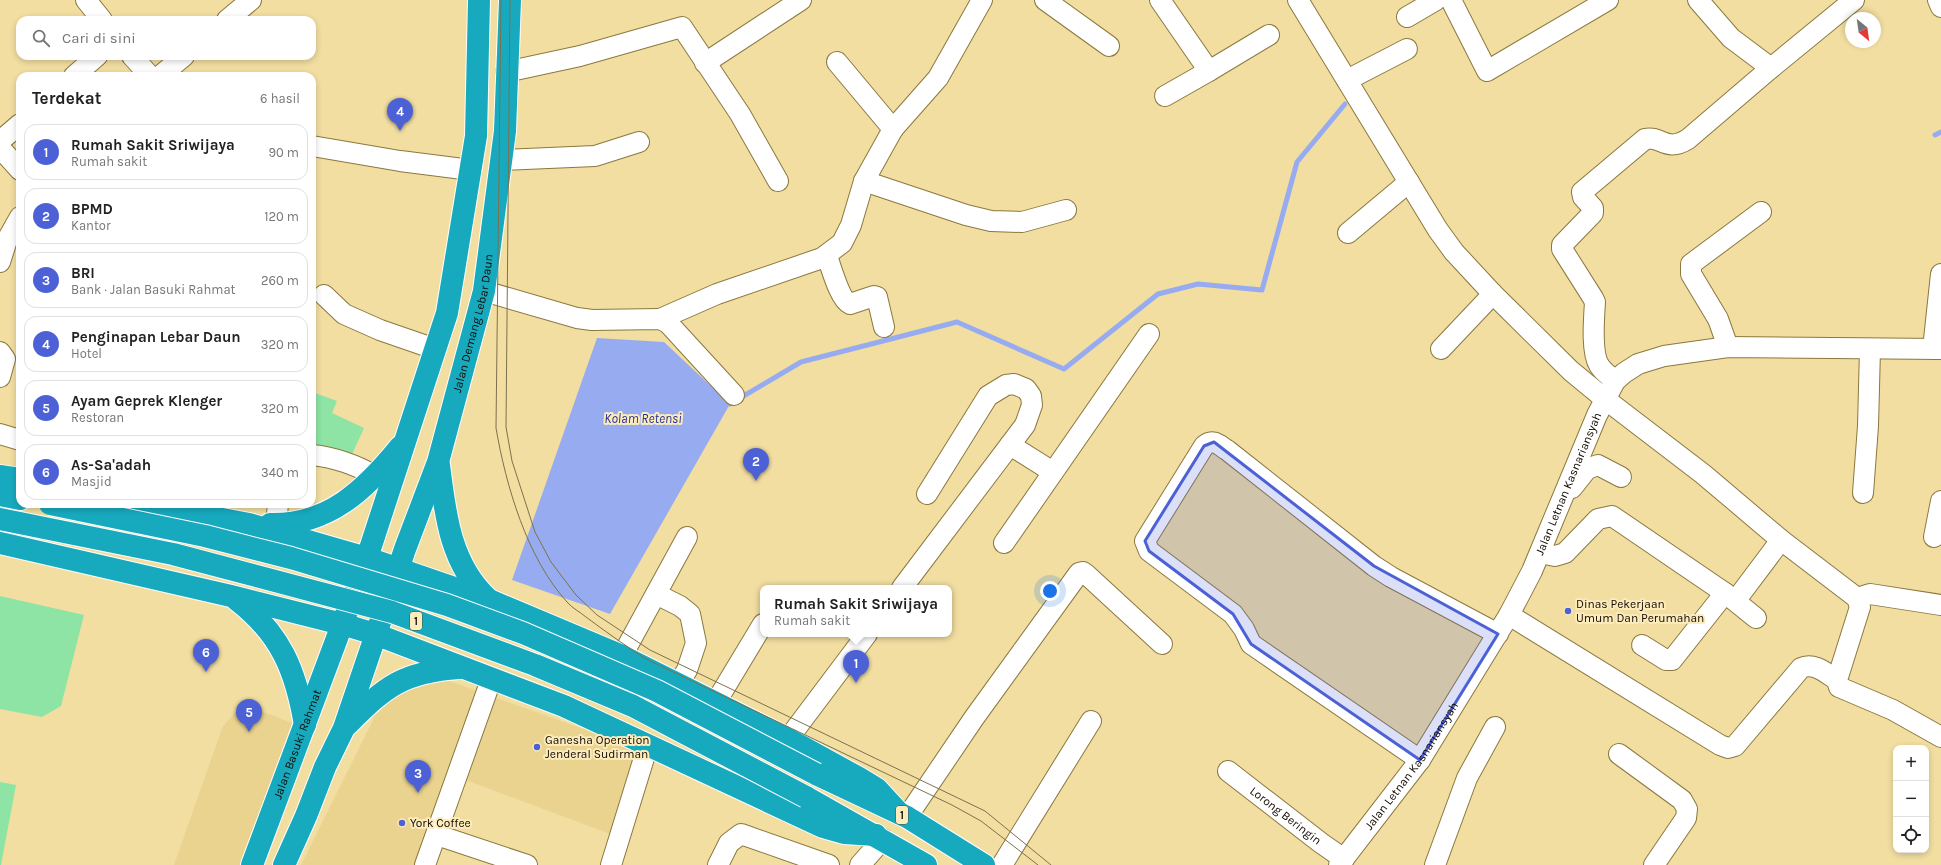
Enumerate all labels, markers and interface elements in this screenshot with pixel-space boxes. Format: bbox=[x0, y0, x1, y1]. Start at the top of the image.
north arrow bbox=[1845, 12, 1881, 48]
search box bbox=[16, 16, 316, 60]
icon: search bbox=[30, 27, 52, 49]
text: Cari di sini bbox=[62, 29, 136, 47]
text: Terdekat bbox=[32, 88, 101, 108]
text: 6 hasil bbox=[260, 91, 300, 106]
pin: 4 bbox=[387, 98, 413, 131]
text: Rumah Sakit Sriwijaya bbox=[71, 136, 235, 154]
text: 1 bbox=[44, 145, 48, 160]
text: 90 m bbox=[268, 145, 299, 160]
text: Rumah sakit bbox=[71, 154, 147, 169]
text: BPMD bbox=[71, 200, 113, 218]
text: 2 bbox=[42, 209, 50, 224]
text: 120 m bbox=[264, 209, 299, 224]
text: Kantor bbox=[71, 218, 111, 233]
street label: Jalan Demang Lebar Daun bbox=[450, 253, 496, 394]
text: BRI bbox=[71, 264, 95, 282]
text: 3 bbox=[42, 273, 50, 288]
text: 260 m bbox=[261, 273, 299, 288]
text: Bank · Jalan Basuki Rahmat bbox=[71, 282, 235, 297]
text: Penginapan Lebar Daun bbox=[71, 328, 241, 346]
text: 4 bbox=[42, 337, 50, 352]
text: 320 m bbox=[261, 337, 299, 352]
text: Hotel bbox=[71, 346, 102, 361]
text: Ayam Geprek Klenger bbox=[71, 392, 222, 410]
text: 5 bbox=[42, 401, 50, 416]
text: 320 m bbox=[261, 401, 299, 416]
text: Restoran bbox=[71, 410, 124, 425]
street label: Jalan Letnan Kasnariansyah bbox=[1532, 410, 1604, 557]
water label: Kolam Retensi bbox=[604, 411, 682, 426]
pin: 2 bbox=[743, 448, 769, 481]
text: As-Sa'adah bbox=[71, 456, 151, 474]
text: 6 bbox=[42, 465, 50, 480]
text: 340 m bbox=[261, 465, 299, 480]
text: Masjid bbox=[71, 474, 112, 489]
your location bbox=[1040, 581, 1060, 601]
popup bbox=[760, 585, 952, 637]
text: Rumah Sakit Sriwijaya bbox=[774, 595, 938, 613]
place label: Dinas Pekerjaan Umum Dan Perumahan bbox=[1576, 597, 1704, 625]
marker: Dinas Pekerjaan Umum Dan Perumahan bbox=[1563, 606, 1573, 616]
road number: 1 bbox=[410, 612, 422, 630]
text: Rumah sakit bbox=[774, 613, 850, 628]
pin: 6 bbox=[193, 639, 219, 672]
pin: 1 bbox=[843, 650, 869, 683]
street label: Jalan Basuki Rahmat bbox=[270, 687, 324, 801]
pin: 5 bbox=[236, 699, 262, 732]
street label: Jalan Letnan Kasnariansyah bbox=[1362, 699, 1461, 833]
place label: Ganesha Operation Jenderal Sudirman bbox=[545, 733, 650, 761]
marker: Ganesha Operation Jenderal Sudirman bbox=[532, 742, 542, 752]
map controls bbox=[1893, 745, 1929, 853]
button: + bbox=[1893, 745, 1929, 781]
pin: 3 bbox=[405, 760, 431, 793]
button: − bbox=[1893, 781, 1929, 817]
street label: Lorong Beringin bbox=[1247, 784, 1324, 848]
road number: 1 bbox=[896, 806, 908, 824]
place label: York Coffee bbox=[410, 816, 471, 830]
button: locate bbox=[1893, 817, 1929, 853]
marker: York Coffee bbox=[397, 818, 407, 828]

